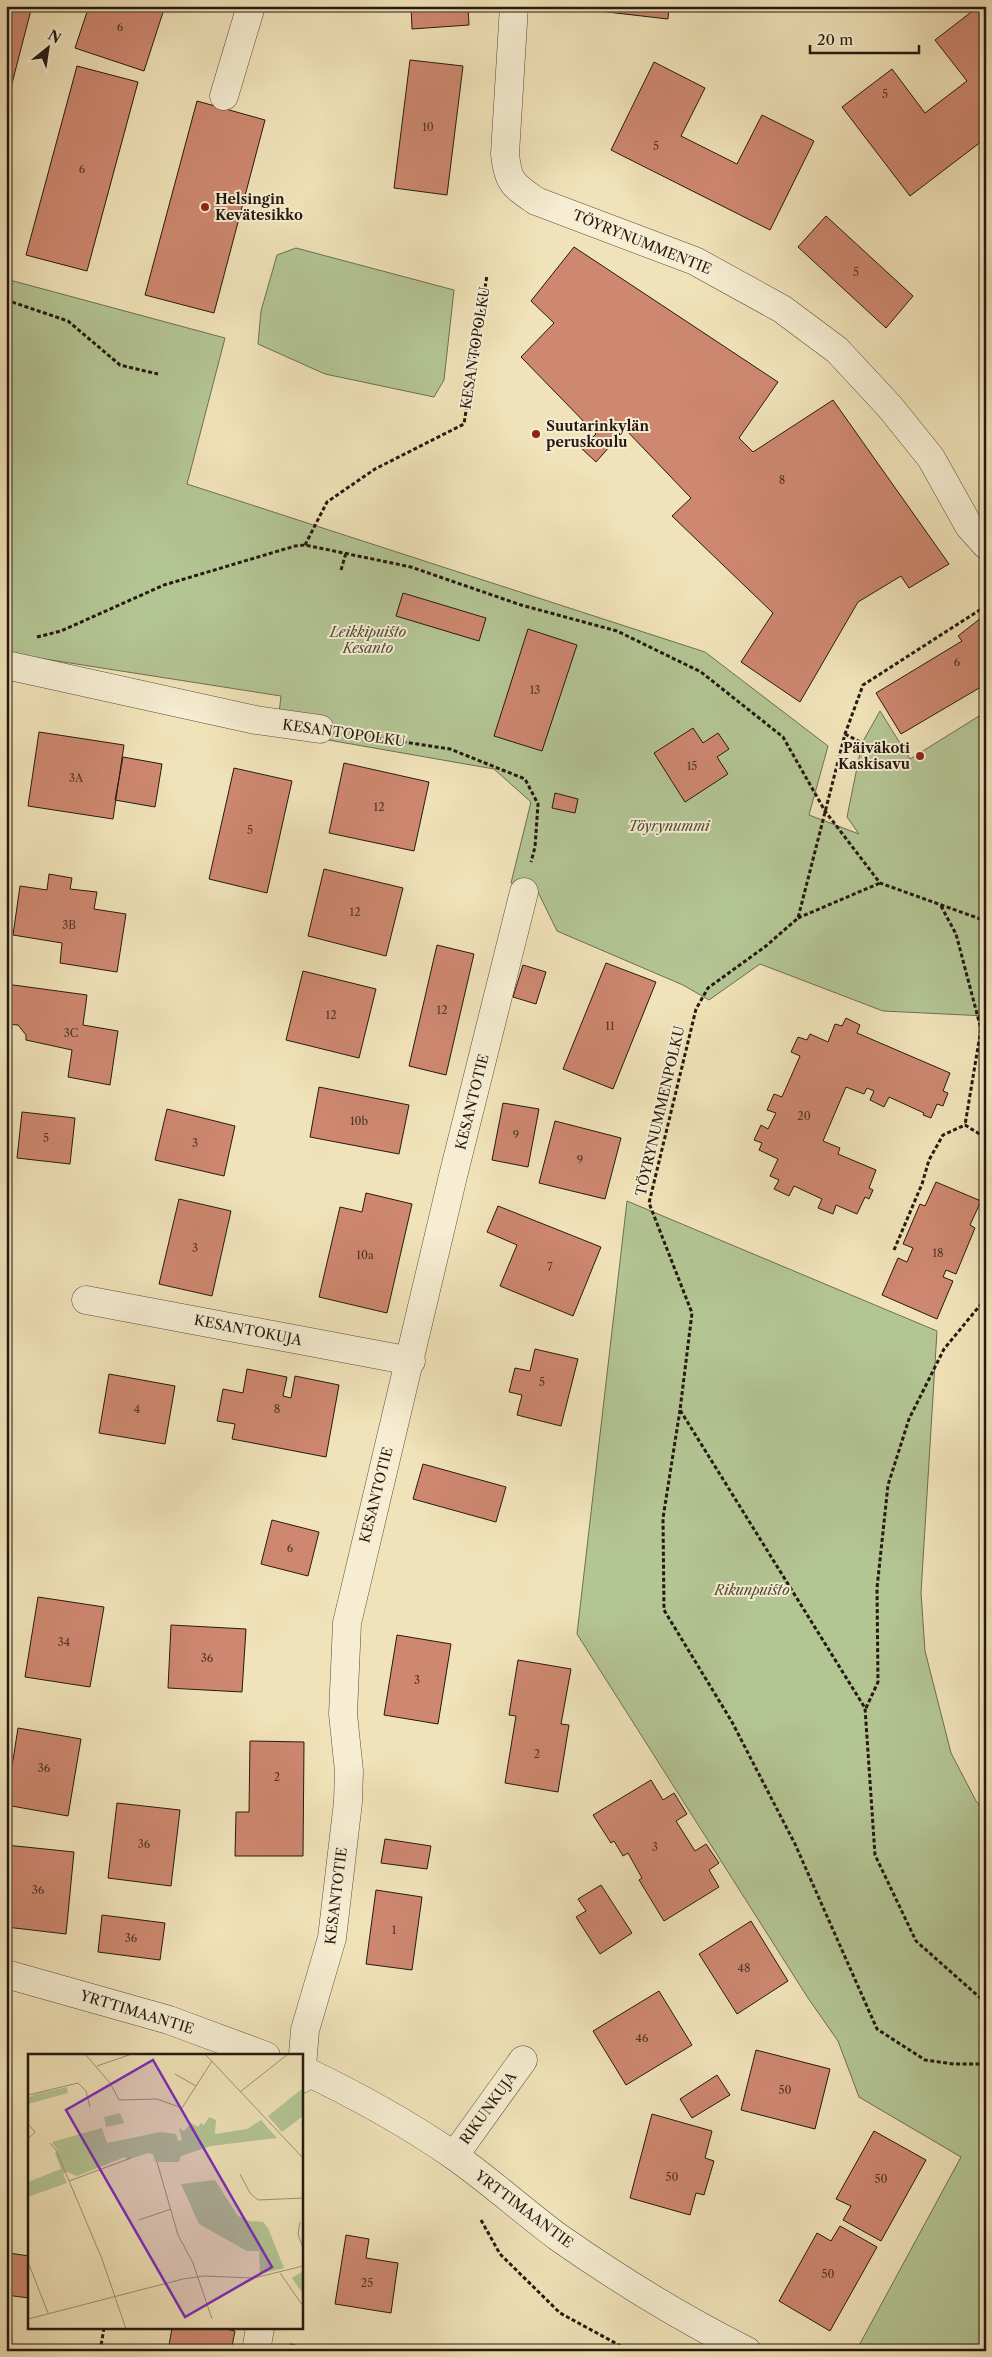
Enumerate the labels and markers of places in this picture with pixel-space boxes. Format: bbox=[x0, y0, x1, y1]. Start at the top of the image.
place label: Helsingin Kevätesikko bbox=[215, 190, 303, 224]
marker: Helsingin Kevätesikko bbox=[199, 201, 211, 213]
place label: Suutarinkylän peruskoulu bbox=[546, 417, 649, 451]
marker: Suutarinkylän peruskoulu bbox=[530, 428, 542, 440]
place label: Päiväkoti Kaskisavu bbox=[838, 739, 910, 773]
marker: Päiväkoti Kaskisavu bbox=[914, 750, 926, 762]

